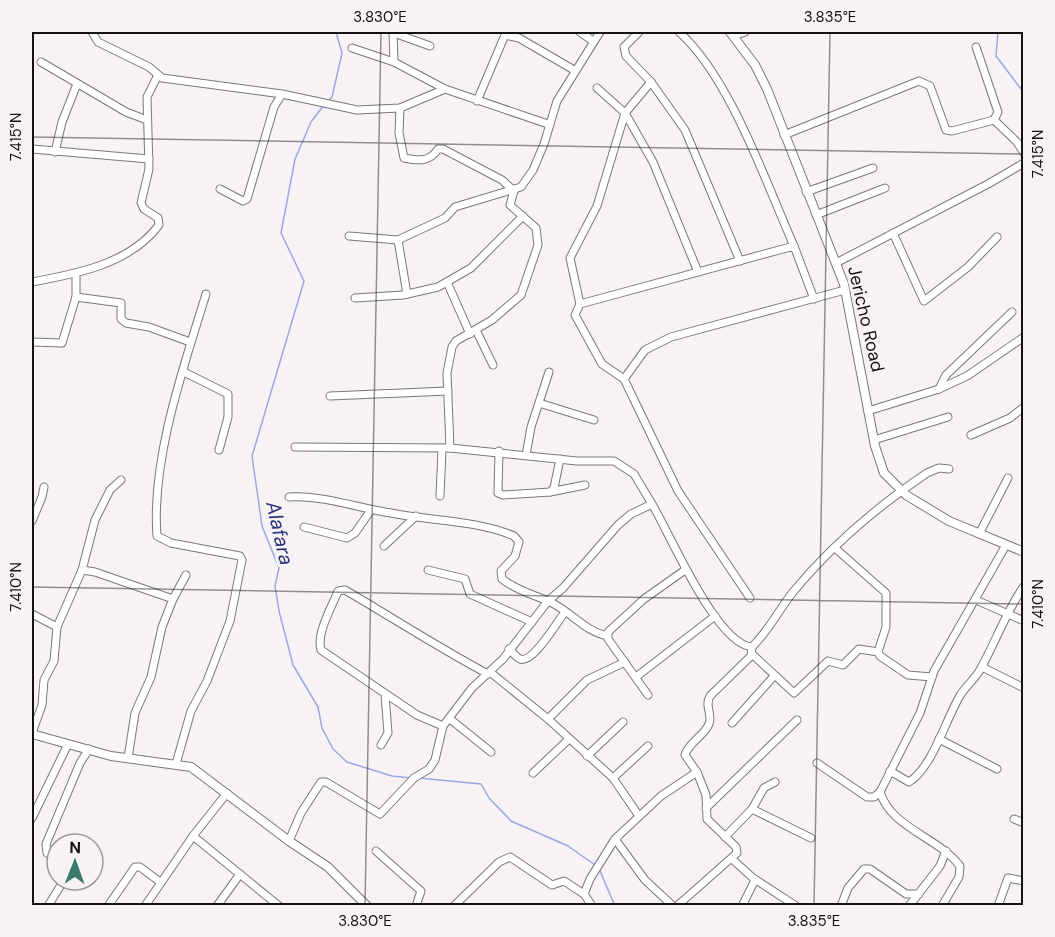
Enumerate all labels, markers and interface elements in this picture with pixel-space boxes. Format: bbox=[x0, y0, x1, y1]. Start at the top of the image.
text: 3.830°E bbox=[353, 7, 407, 27]
text: 3.835°E bbox=[804, 7, 856, 27]
text: 7.415°N bbox=[6, 113, 26, 161]
text: 7.415°N bbox=[1028, 130, 1048, 178]
street label: Jericho Road bbox=[842, 264, 890, 374]
water label: Alafara bbox=[260, 497, 300, 568]
text: 7.410°N bbox=[6, 562, 26, 612]
text: 7.410°N bbox=[1028, 579, 1048, 629]
north arrow bbox=[45, 832, 105, 892]
text: N bbox=[69, 837, 81, 858]
text: 3.830°E bbox=[338, 911, 392, 931]
text: 3.835°E bbox=[788, 911, 840, 931]

